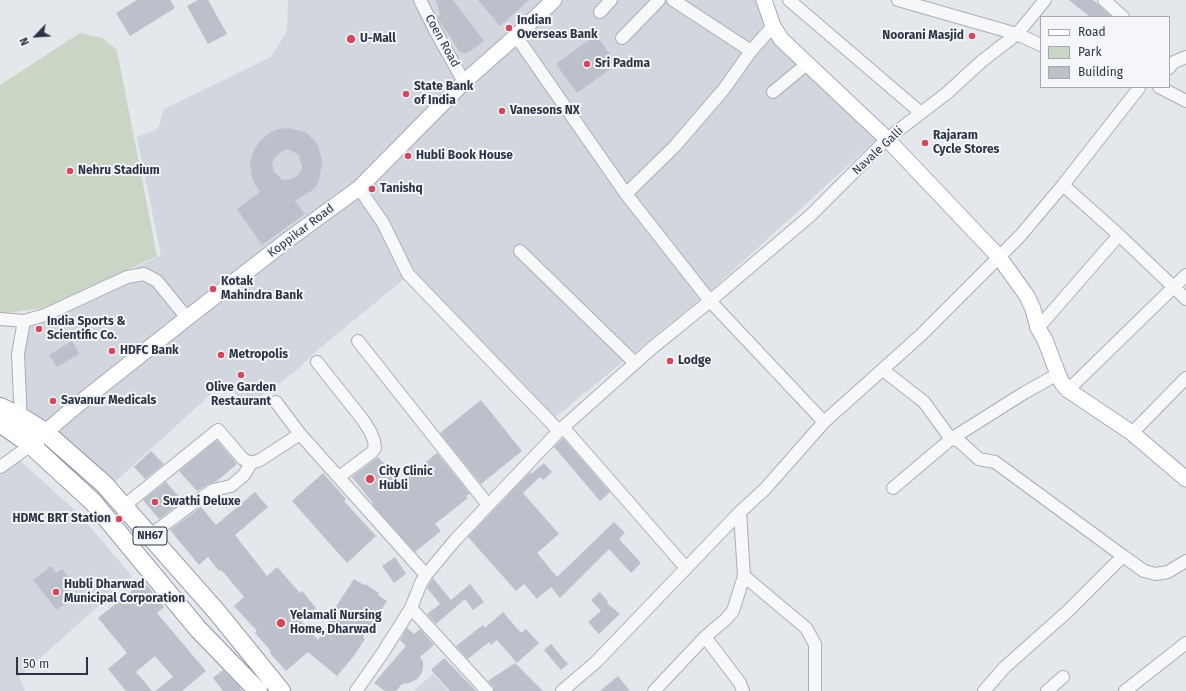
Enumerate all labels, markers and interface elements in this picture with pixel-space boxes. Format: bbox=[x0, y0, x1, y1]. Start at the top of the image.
street label: Coen Road bbox=[422, 12, 462, 70]
place label: Indian Overseas Bank bbox=[517, 14, 598, 42]
north arrow bbox=[16, 16, 56, 56]
legend bbox=[1040, 16, 1170, 88]
marker: Indian Overseas Bank bbox=[504, 23, 514, 33]
text: Road bbox=[1078, 25, 1106, 39]
place label: Noorani Masjid bbox=[882, 29, 964, 43]
marker: Noorani Masjid bbox=[967, 31, 977, 41]
place label: U-Mall bbox=[360, 32, 396, 46]
marker: U-Mall bbox=[345, 33, 357, 45]
text: N bbox=[17, 35, 32, 47]
text: Park bbox=[1078, 45, 1102, 59]
place label: Sri Padma bbox=[595, 57, 650, 71]
marker: Sri Padma bbox=[582, 59, 592, 69]
text: Building bbox=[1078, 65, 1123, 79]
place label: State Bank of India bbox=[414, 80, 473, 108]
marker: State Bank of India bbox=[401, 89, 411, 99]
place label: Vanesons NX bbox=[510, 104, 580, 118]
marker: Vanesons NX bbox=[497, 106, 507, 116]
street label: Navale Galli bbox=[850, 124, 906, 178]
place label: Rajaram Cycle Stores bbox=[933, 129, 999, 157]
marker: Rajaram Cycle Stores bbox=[920, 138, 930, 148]
place label: Hubli Book House bbox=[416, 149, 513, 163]
marker: Hubli Book House bbox=[403, 151, 413, 161]
place label: Nehru Stadium bbox=[78, 164, 160, 178]
marker: Nehru Stadium bbox=[65, 166, 75, 176]
place label: Tanishq bbox=[380, 182, 423, 196]
marker: Tanishq bbox=[367, 184, 377, 194]
street label: Koppikar Road bbox=[265, 201, 337, 261]
place label: Kotak Mahindra Bank bbox=[221, 275, 303, 303]
marker: Kotak Mahindra Bank bbox=[208, 284, 218, 294]
place label: India Sports & Scientific Co. bbox=[47, 315, 126, 343]
marker: India Sports & Scientific Co. bbox=[34, 324, 44, 334]
place label: HDFC Bank bbox=[120, 344, 179, 358]
marker: HDFC Bank bbox=[107, 346, 117, 356]
place label: Metropolis bbox=[229, 348, 288, 362]
marker: Metropolis bbox=[216, 350, 226, 360]
place label: Lodge bbox=[678, 354, 711, 368]
marker: Lodge bbox=[665, 356, 675, 366]
marker: Olive Garden Restaurant bbox=[236, 370, 246, 380]
place label: Olive Garden Restaurant bbox=[206, 381, 276, 409]
place label: Savanur Medicals bbox=[61, 394, 156, 408]
marker: Savanur Medicals bbox=[48, 396, 58, 406]
place label: City Clinic Hubli bbox=[379, 465, 433, 493]
marker: City Clinic Hubli bbox=[364, 473, 376, 485]
place label: Swathi Deluxe bbox=[163, 495, 241, 509]
marker: Swathi Deluxe bbox=[150, 497, 160, 507]
place label: HDMC BRT Station bbox=[12, 512, 111, 526]
marker: HDMC BRT Station bbox=[114, 514, 124, 524]
road number: NH67 bbox=[133, 527, 167, 545]
place label: Hubli Dharwad Municipal Corporation bbox=[64, 578, 185, 606]
marker: Hubli Dharwad Municipal Corporation bbox=[51, 587, 61, 597]
place label: Yelamali Nursing Home, Dharwad bbox=[290, 609, 382, 637]
marker: Yelamali Nursing Home, Dharwad bbox=[275, 617, 287, 629]
scale bar bbox=[18, 649, 90, 675]
text: 50 m bbox=[23, 657, 49, 671]

